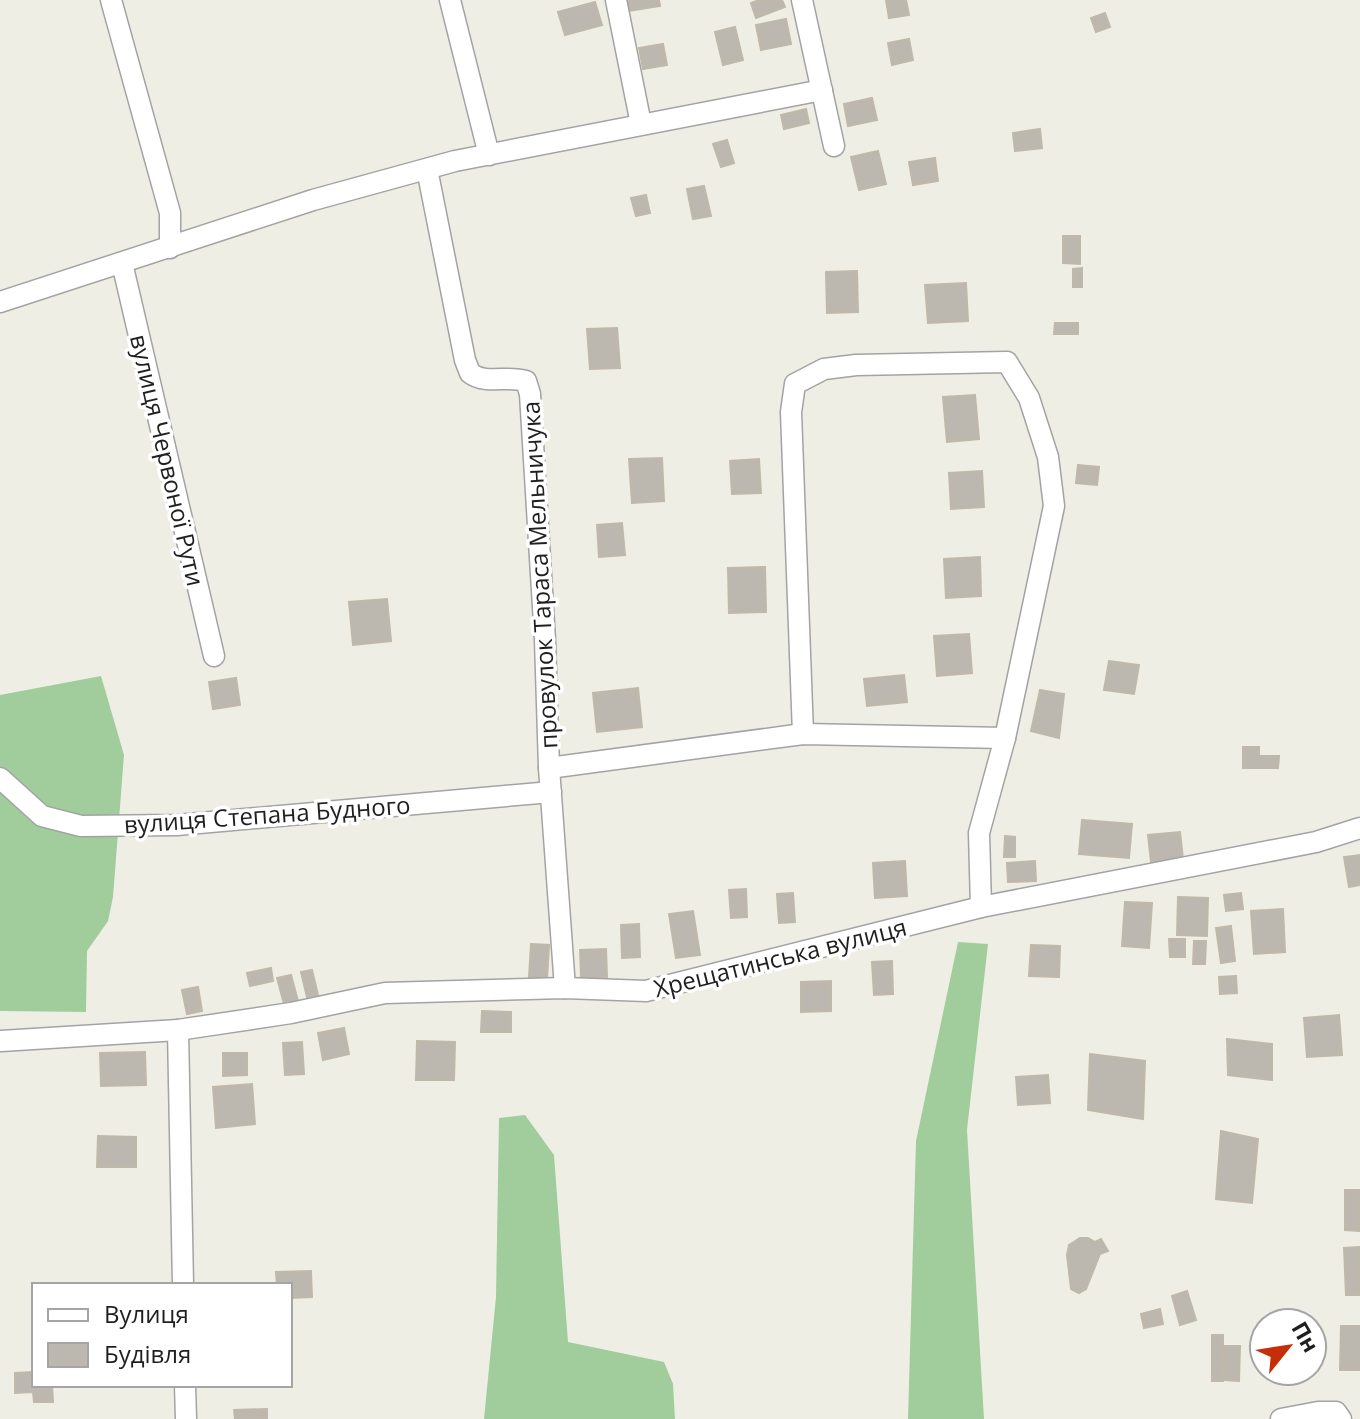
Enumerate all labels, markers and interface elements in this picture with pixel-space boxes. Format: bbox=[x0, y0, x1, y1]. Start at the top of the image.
street label: вулиця Червоної Рути bbox=[123, 331, 213, 589]
street label: провулок Тараса Мельничука bbox=[513, 400, 565, 750]
street label: вулиця Степана Будного bbox=[123, 788, 411, 840]
street label: Хрещатинська вулиця bbox=[650, 910, 910, 1004]
legend bbox=[32, 1283, 292, 1387]
text: Вулиця bbox=[104, 1297, 189, 1330]
north arrow bbox=[1248, 1307, 1328, 1387]
text: Пн bbox=[1285, 1316, 1327, 1357]
text: Будівля bbox=[104, 1337, 191, 1370]

